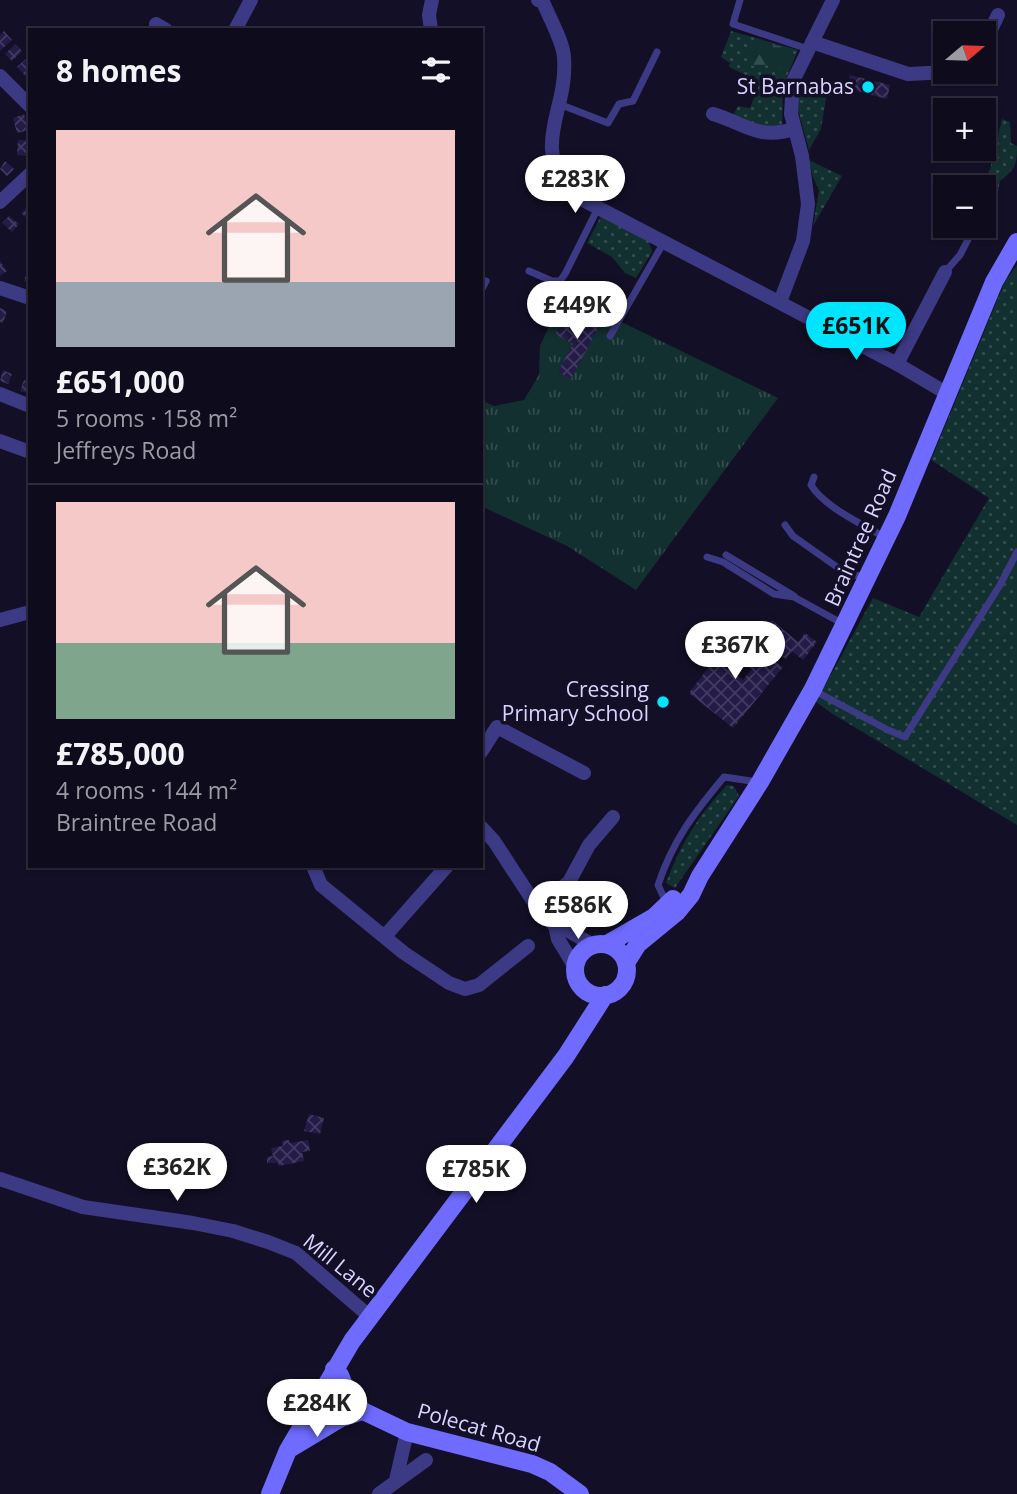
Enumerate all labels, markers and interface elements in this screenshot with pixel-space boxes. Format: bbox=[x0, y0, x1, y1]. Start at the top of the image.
north arrow bbox=[933, 21, 996, 84]
map controls bbox=[933, 21, 996, 238]
text: 8 homes bbox=[56, 50, 181, 91]
icon: filters bbox=[417, 51, 455, 89]
place label: St Barnabas bbox=[737, 72, 854, 100]
marker: St Barnabas bbox=[860, 79, 876, 95]
button: + bbox=[933, 98, 996, 161]
pin: £283K bbox=[526, 156, 624, 215]
text: £283K bbox=[541, 162, 609, 194]
icon: home bbox=[193, 175, 319, 301]
button: − bbox=[933, 175, 996, 238]
pin: £449K bbox=[528, 282, 626, 341]
text: £449K bbox=[543, 288, 611, 320]
pin: £651K bbox=[807, 302, 905, 362]
text: £651K bbox=[822, 309, 890, 341]
text: £651,000 bbox=[56, 361, 185, 402]
text: 5 rooms · 158 m² bbox=[56, 402, 237, 434]
text: Jeffreys Road bbox=[56, 434, 196, 466]
street label: Braintree Road bbox=[817, 465, 903, 611]
icon: home bbox=[193, 547, 319, 673]
pin: £367K bbox=[686, 622, 784, 681]
text: £367K bbox=[701, 628, 769, 660]
place label: Cressing Primary School bbox=[502, 675, 649, 727]
marker: Cressing Primary School bbox=[655, 694, 671, 710]
text: £785,000 bbox=[56, 733, 185, 774]
text: 4 rooms · 144 m² bbox=[56, 774, 237, 806]
text: Braintree Road bbox=[56, 806, 217, 838]
pin: £586K bbox=[529, 881, 627, 941]
text: £586K bbox=[544, 888, 612, 920]
pin: £362K bbox=[128, 1144, 226, 1203]
pin: £785K bbox=[427, 1146, 525, 1205]
text: £362K bbox=[143, 1150, 211, 1182]
text: £785K bbox=[442, 1152, 510, 1184]
street label: Mill Lane bbox=[298, 1227, 383, 1304]
pin: £284K bbox=[268, 1380, 366, 1439]
text: £284K bbox=[283, 1386, 351, 1418]
street label: Polecat Road bbox=[414, 1396, 544, 1458]

